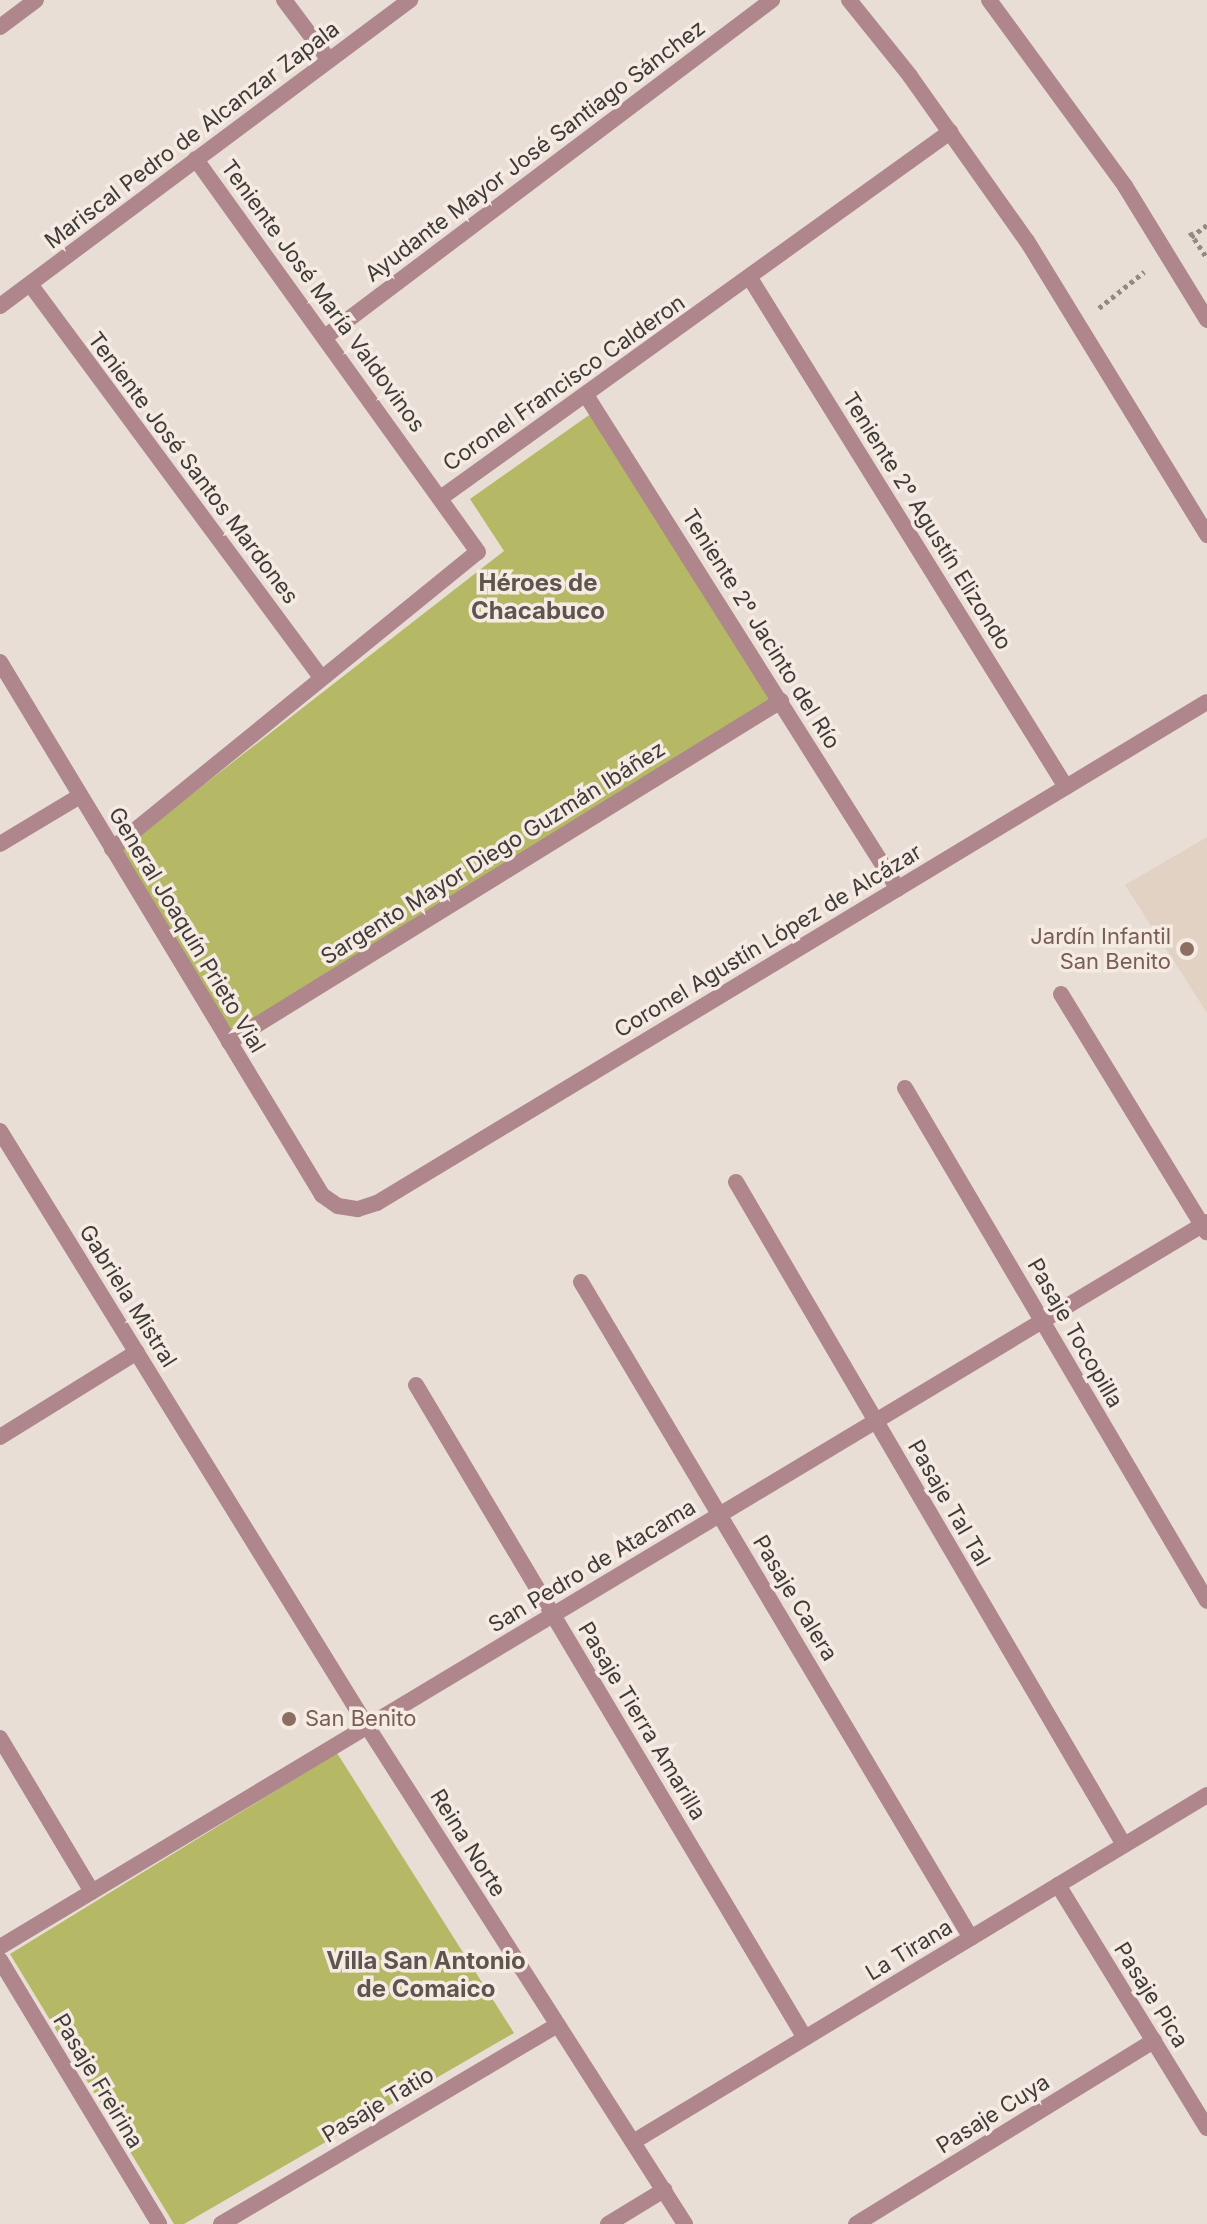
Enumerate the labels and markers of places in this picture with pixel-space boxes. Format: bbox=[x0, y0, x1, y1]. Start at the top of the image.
place label: Jardín Infantil San Benito bbox=[1030, 923, 1171, 974]
marker: Jardín Infantil San Benito bbox=[1178, 940, 1196, 958]
place label: San Benito bbox=[305, 1706, 416, 1732]
marker: San Benito bbox=[280, 1710, 298, 1728]

